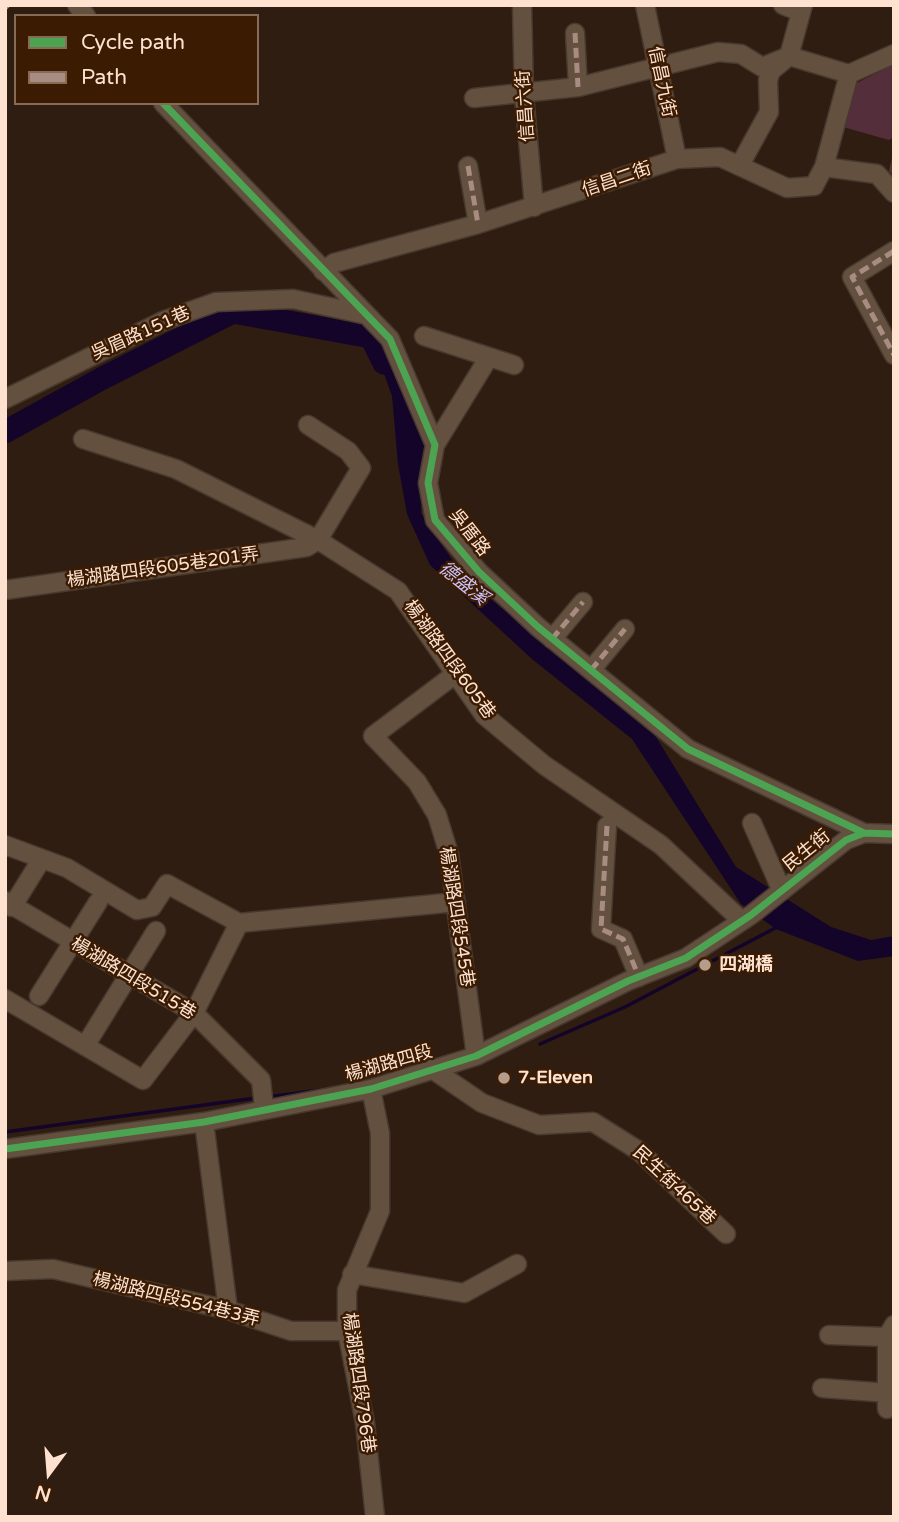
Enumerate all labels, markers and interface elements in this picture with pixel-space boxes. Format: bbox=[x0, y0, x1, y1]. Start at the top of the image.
legend bbox=[14, 14, 259, 105]
text: Cycle path bbox=[81, 30, 185, 55]
street label: 信昌九街 bbox=[643, 45, 679, 119]
text: Path bbox=[81, 65, 127, 90]
street label: 信昌六街 bbox=[513, 69, 539, 143]
street label: 信昌二街 bbox=[579, 158, 655, 202]
street label: 吳眉路151巷 bbox=[88, 303, 194, 365]
street label: 吳厝路 bbox=[444, 505, 494, 561]
street label: 楊湖路四段605巷201弄 bbox=[66, 544, 260, 592]
water label: 德盛溪 bbox=[434, 557, 492, 611]
street label: 楊湖路四段605巷 bbox=[399, 596, 499, 724]
street label: 民生街 bbox=[779, 826, 835, 876]
street label: 楊湖路四段545巷 bbox=[434, 845, 478, 989]
street label: 楊湖路四段515巷 bbox=[67, 933, 199, 1025]
place label: 四湖橋 bbox=[719, 954, 773, 976]
marker: 四湖橋 bbox=[697, 957, 713, 973]
street label: 楊湖路四段 bbox=[343, 1041, 435, 1087]
place label: 7-Eleven bbox=[518, 1067, 593, 1089]
marker: 7-Eleven bbox=[496, 1070, 512, 1086]
street label: 民生街465巷 bbox=[628, 1142, 720, 1230]
street label: 楊湖路四段554巷3弄 bbox=[90, 1269, 262, 1331]
street label: 楊湖路四段796巷 bbox=[337, 1311, 379, 1455]
north arrow bbox=[14, 1438, 84, 1508]
text: N bbox=[33, 1481, 54, 1506]

